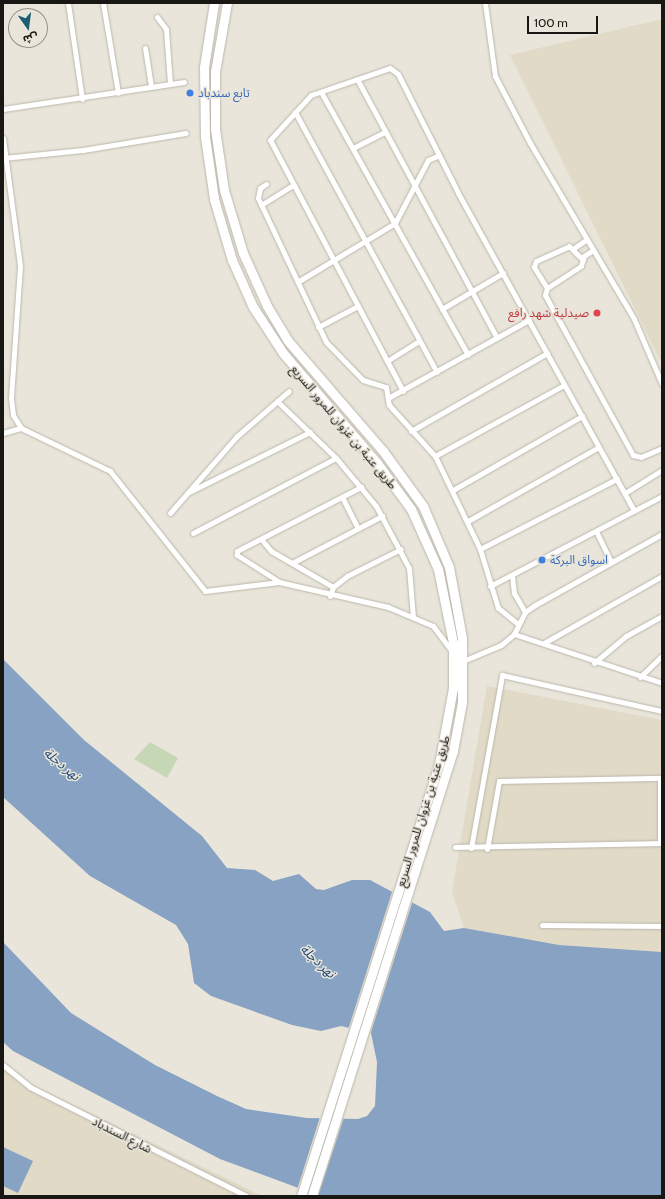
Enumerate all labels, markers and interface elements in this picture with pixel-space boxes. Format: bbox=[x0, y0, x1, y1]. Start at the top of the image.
north arrow bbox=[8, 8, 48, 48]
scale bar bbox=[529, 8, 600, 34]
text: 100 m bbox=[534, 15, 568, 30]
text: ش bbox=[22, 30, 40, 47]
place label: تابع سندباد bbox=[198, 86, 250, 100]
marker: تابع سندباد bbox=[185, 88, 195, 98]
place label: صيدلية شهد رافع bbox=[508, 306, 589, 320]
marker: صيدلية شهد رافع bbox=[592, 308, 602, 318]
street label: طريق عتبة بن غزوان للمرور السريع bbox=[288, 362, 400, 492]
place label: اسواق البركة bbox=[550, 553, 608, 567]
marker: اسواق البركة bbox=[537, 555, 547, 565]
street label: طريق عتبة بن غزوان للمرور السريع bbox=[393, 733, 453, 889]
water label: نهر دجلة bbox=[41, 745, 83, 783]
water label: نهر دجلة bbox=[297, 941, 339, 981]
street label: شارع السندباد bbox=[90, 1114, 154, 1156]

